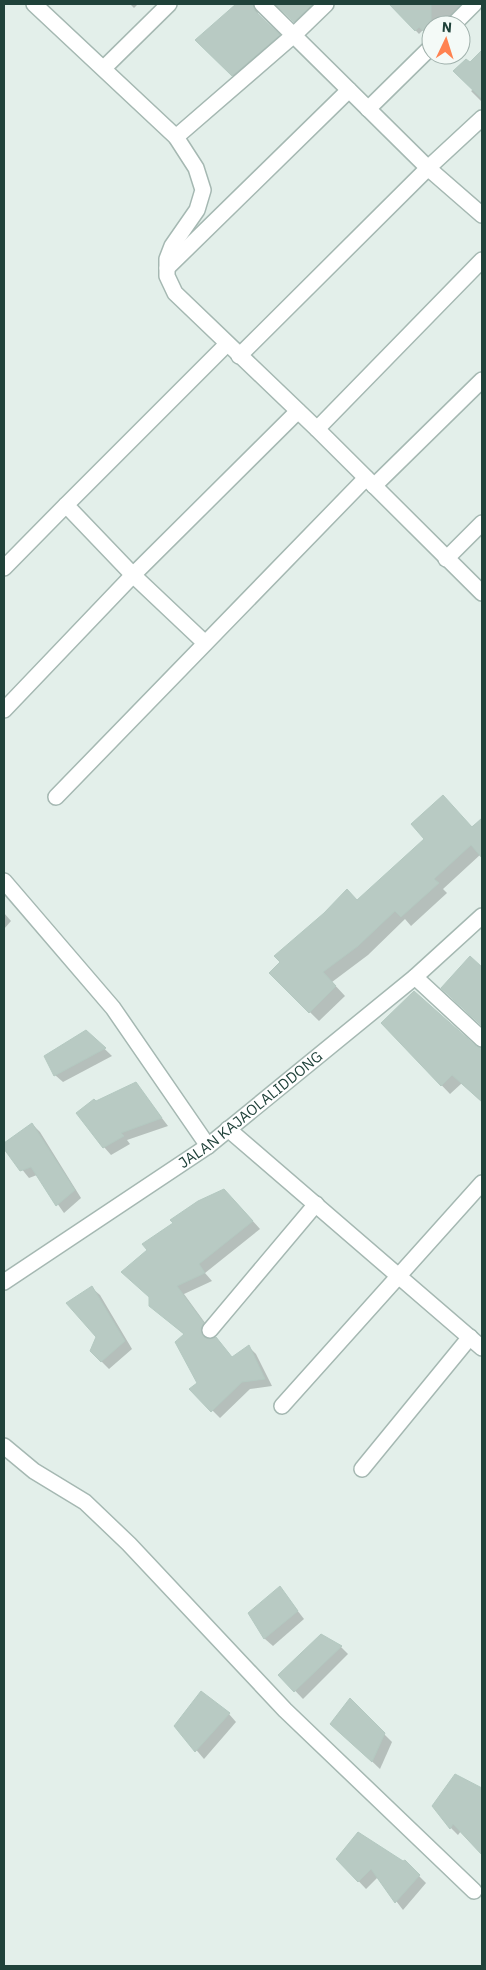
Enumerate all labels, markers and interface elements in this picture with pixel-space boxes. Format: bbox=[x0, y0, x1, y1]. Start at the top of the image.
north arrow bbox=[421, 15, 471, 65]
text: N bbox=[441, 18, 453, 36]
street label: JALAN KAJAOLALIDDONG bbox=[175, 1047, 326, 1172]

